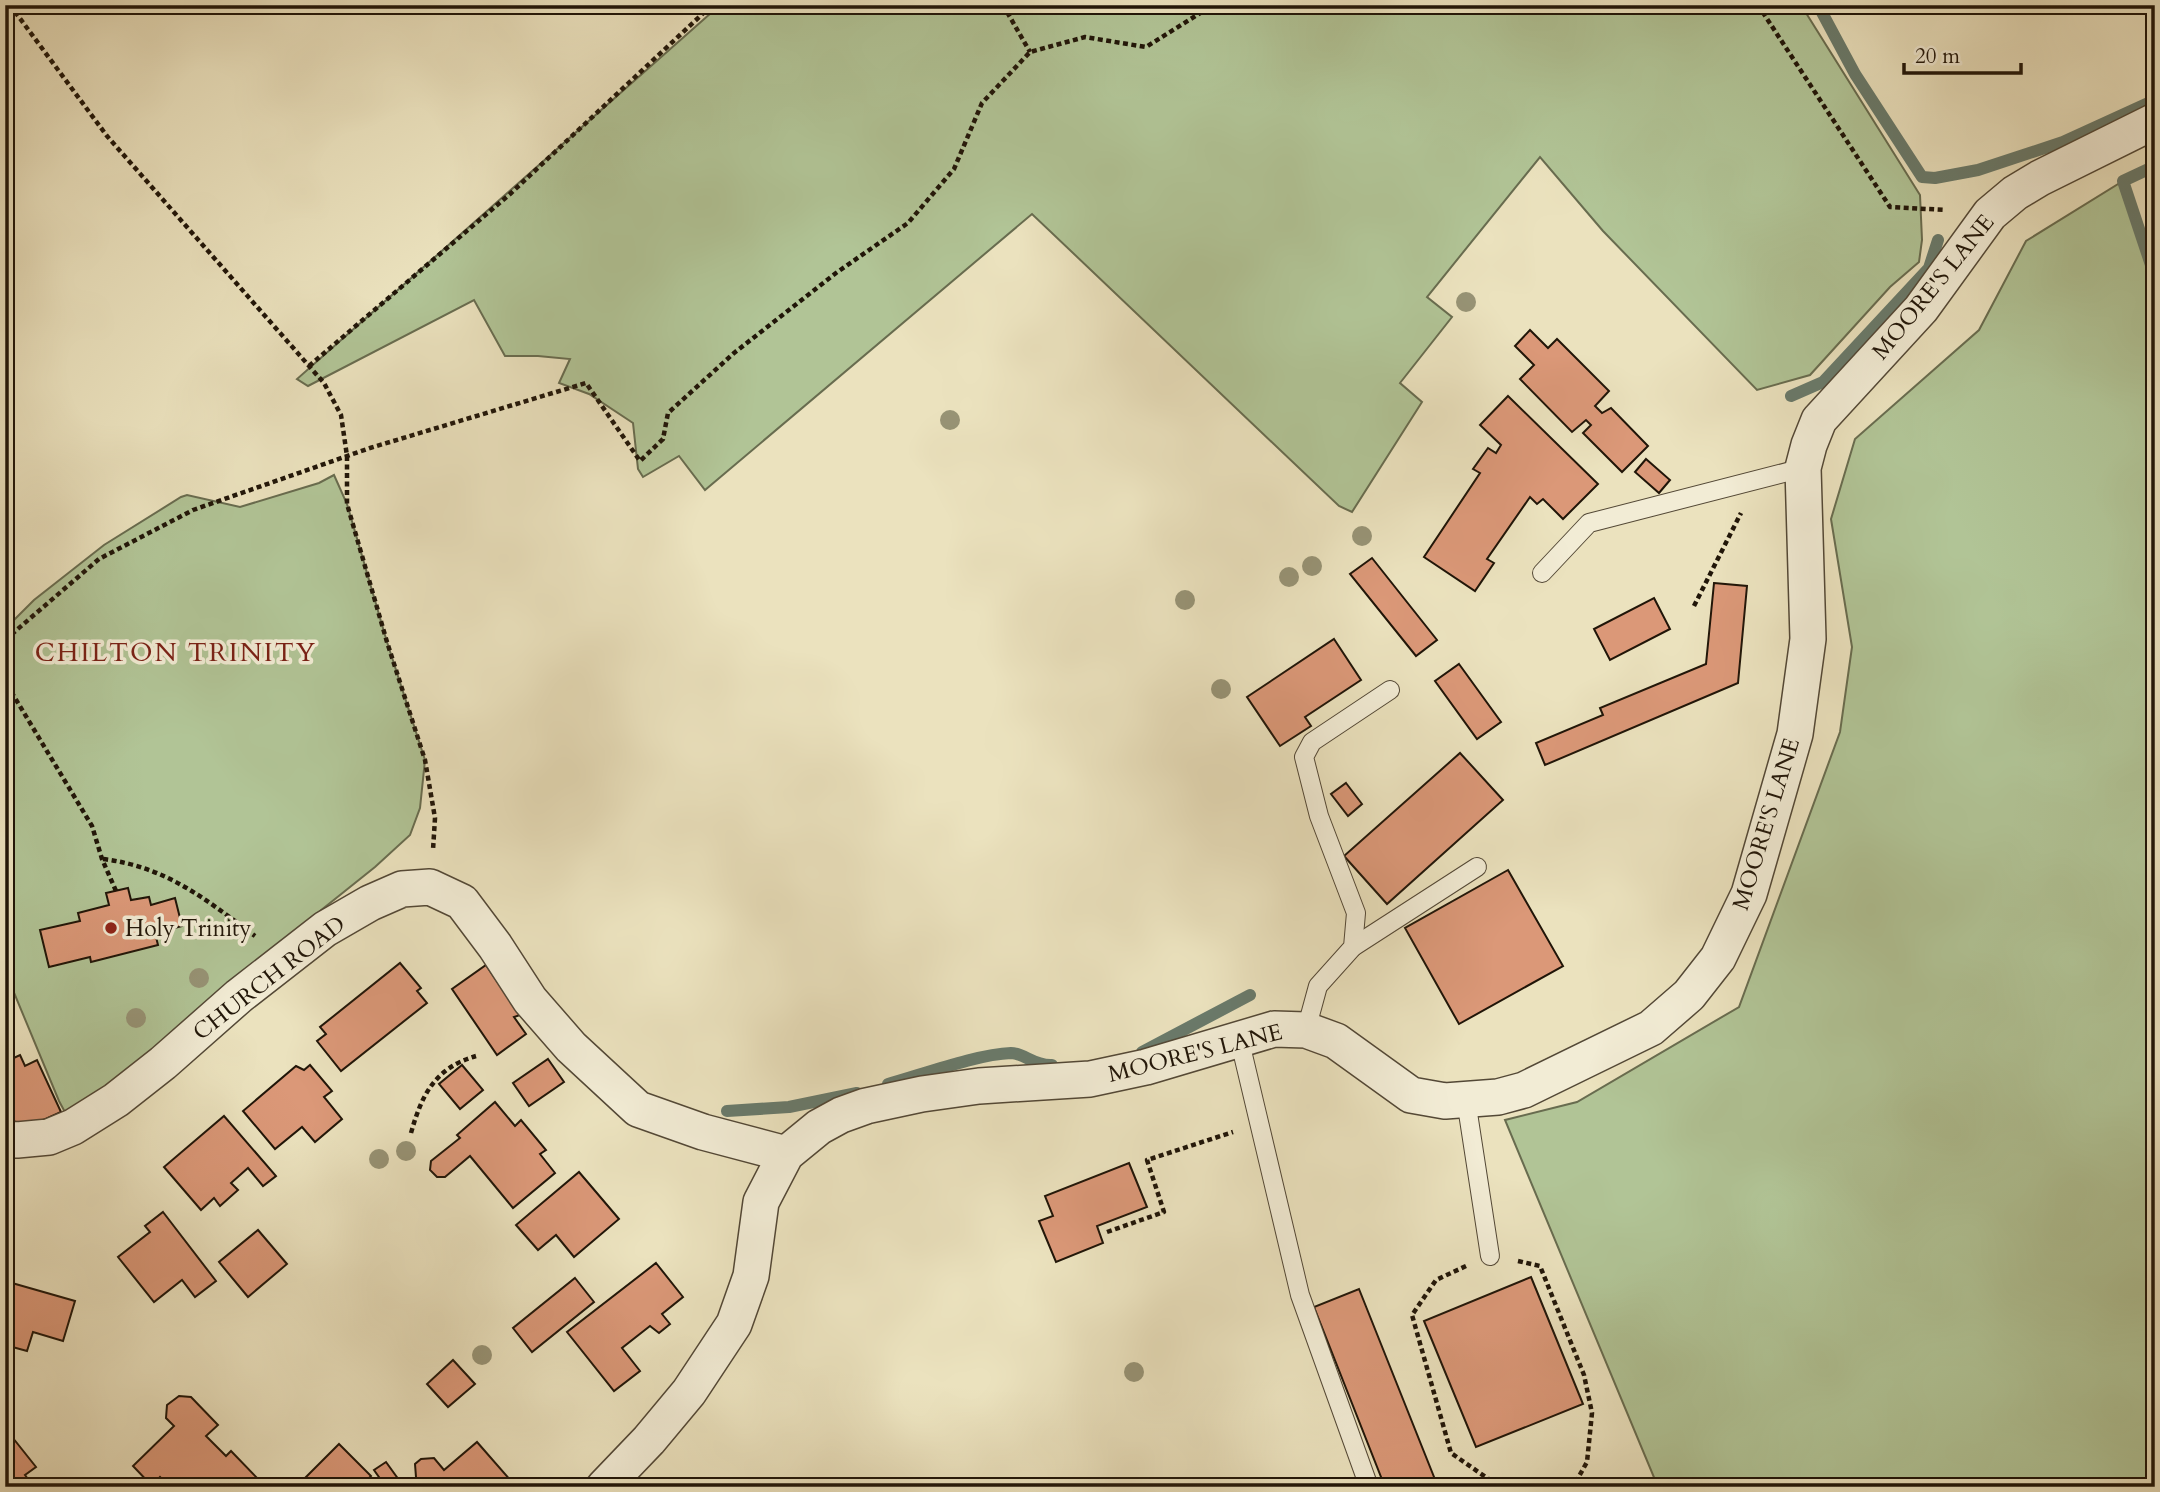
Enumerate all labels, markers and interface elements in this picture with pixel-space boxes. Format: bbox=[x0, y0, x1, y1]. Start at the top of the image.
scale bar bbox=[1904, 32, 2022, 76]
text: 20 m bbox=[1915, 42, 1960, 71]
street label: MOORE'S LANE bbox=[1865, 208, 2001, 366]
district label: CHILTON TRINITY bbox=[35, 635, 317, 670]
street label: MOORE'S LANE bbox=[1725, 734, 1807, 914]
street label: CHURCH ROAD bbox=[186, 909, 352, 1047]
place label: Holy Trinity bbox=[125, 913, 252, 944]
marker: Holy Trinity bbox=[103, 920, 119, 936]
street label: MOORE'S LANE bbox=[1105, 1016, 1285, 1090]

